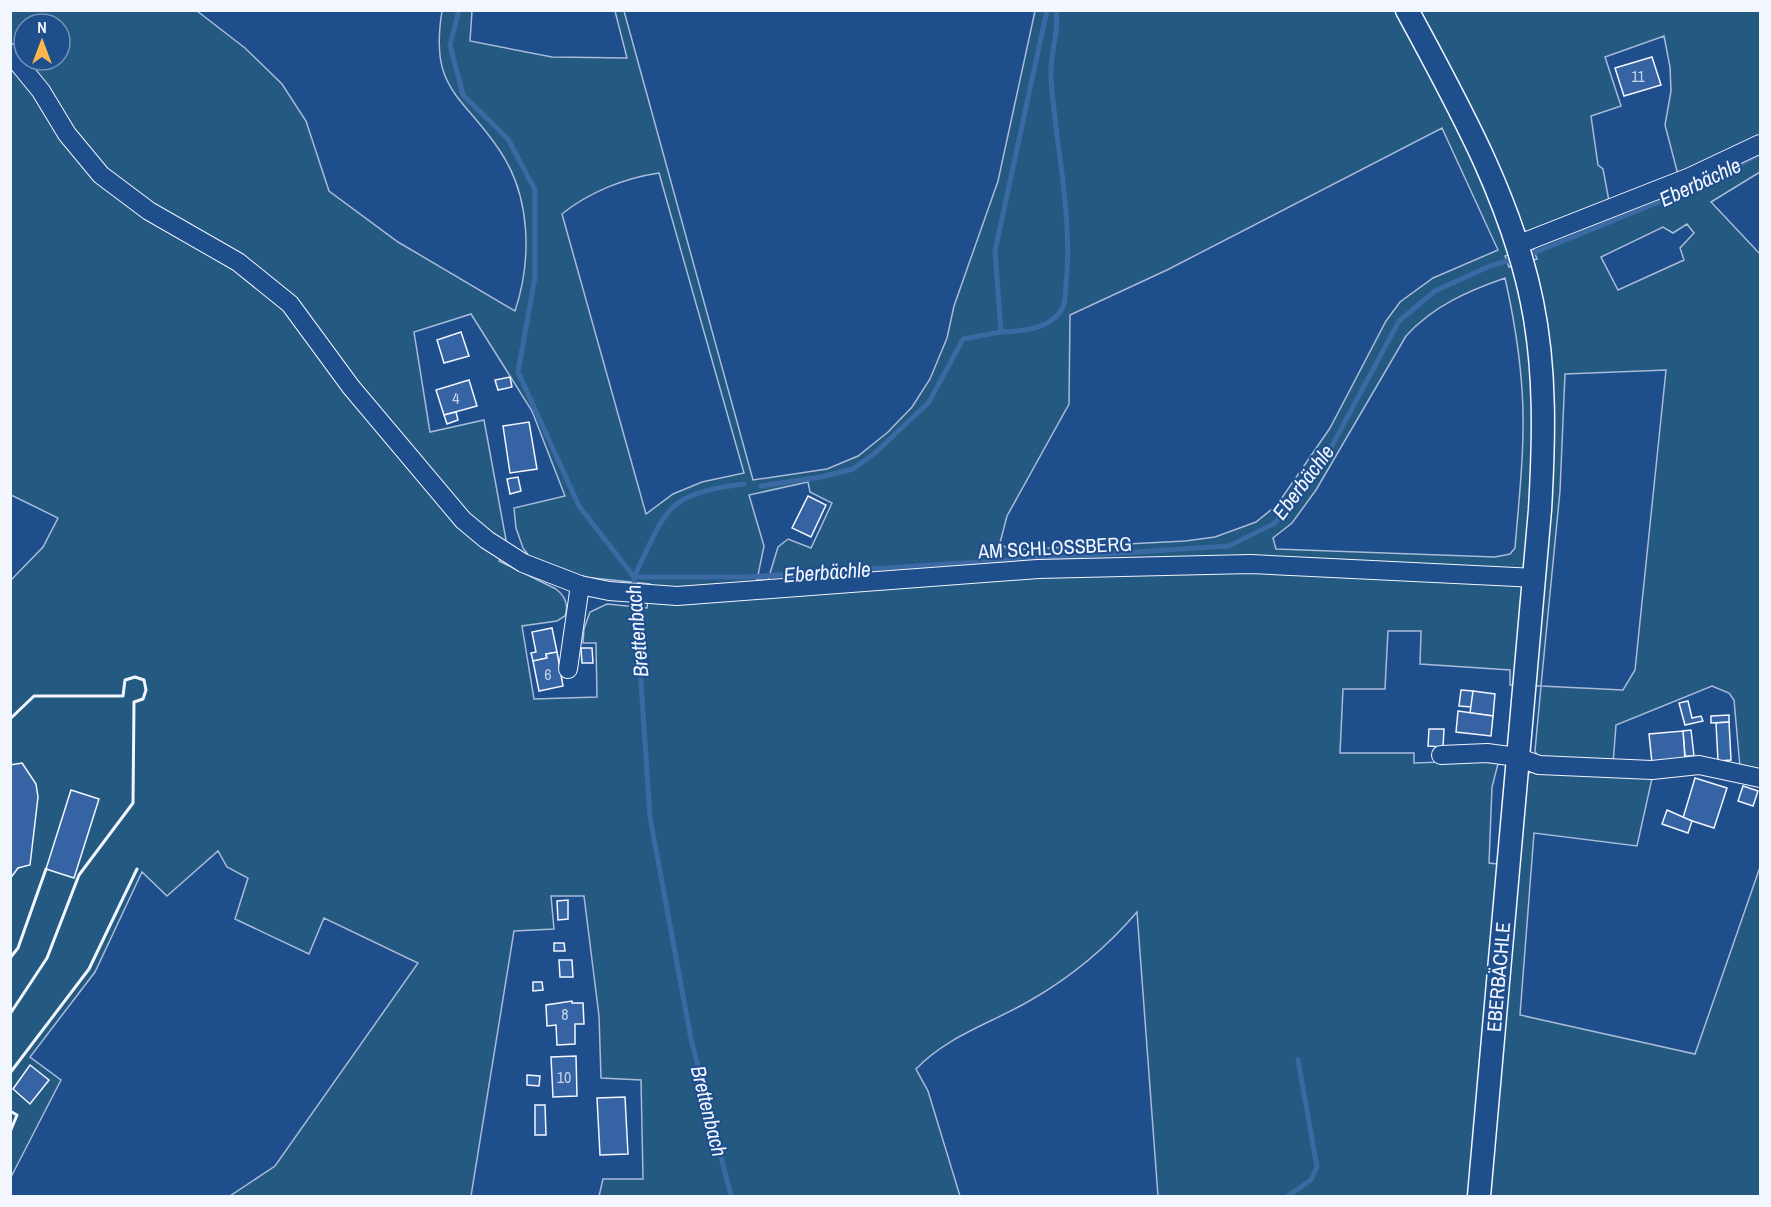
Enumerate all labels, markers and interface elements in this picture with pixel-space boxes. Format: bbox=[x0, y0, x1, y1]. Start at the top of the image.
north arrow bbox=[12, 12, 72, 72]
text: N bbox=[37, 16, 47, 38]
house number: 11 bbox=[1631, 65, 1646, 87]
water label: Eberbächle bbox=[1654, 150, 1746, 214]
house number: 4 bbox=[452, 387, 460, 409]
water label: Eberbächle bbox=[1265, 438, 1341, 526]
street label: AM SCHLOSSBERG bbox=[976, 529, 1133, 565]
water label: Eberbächle bbox=[783, 554, 871, 590]
water label: Brettenbach bbox=[619, 583, 655, 679]
house number: 6 bbox=[544, 663, 552, 685]
street label: EBERBÄCHLE bbox=[1480, 921, 1516, 1033]
house number: 8 bbox=[561, 1003, 569, 1025]
water label: Brettenbach bbox=[684, 1062, 734, 1160]
house number: 10 bbox=[557, 1066, 571, 1088]

